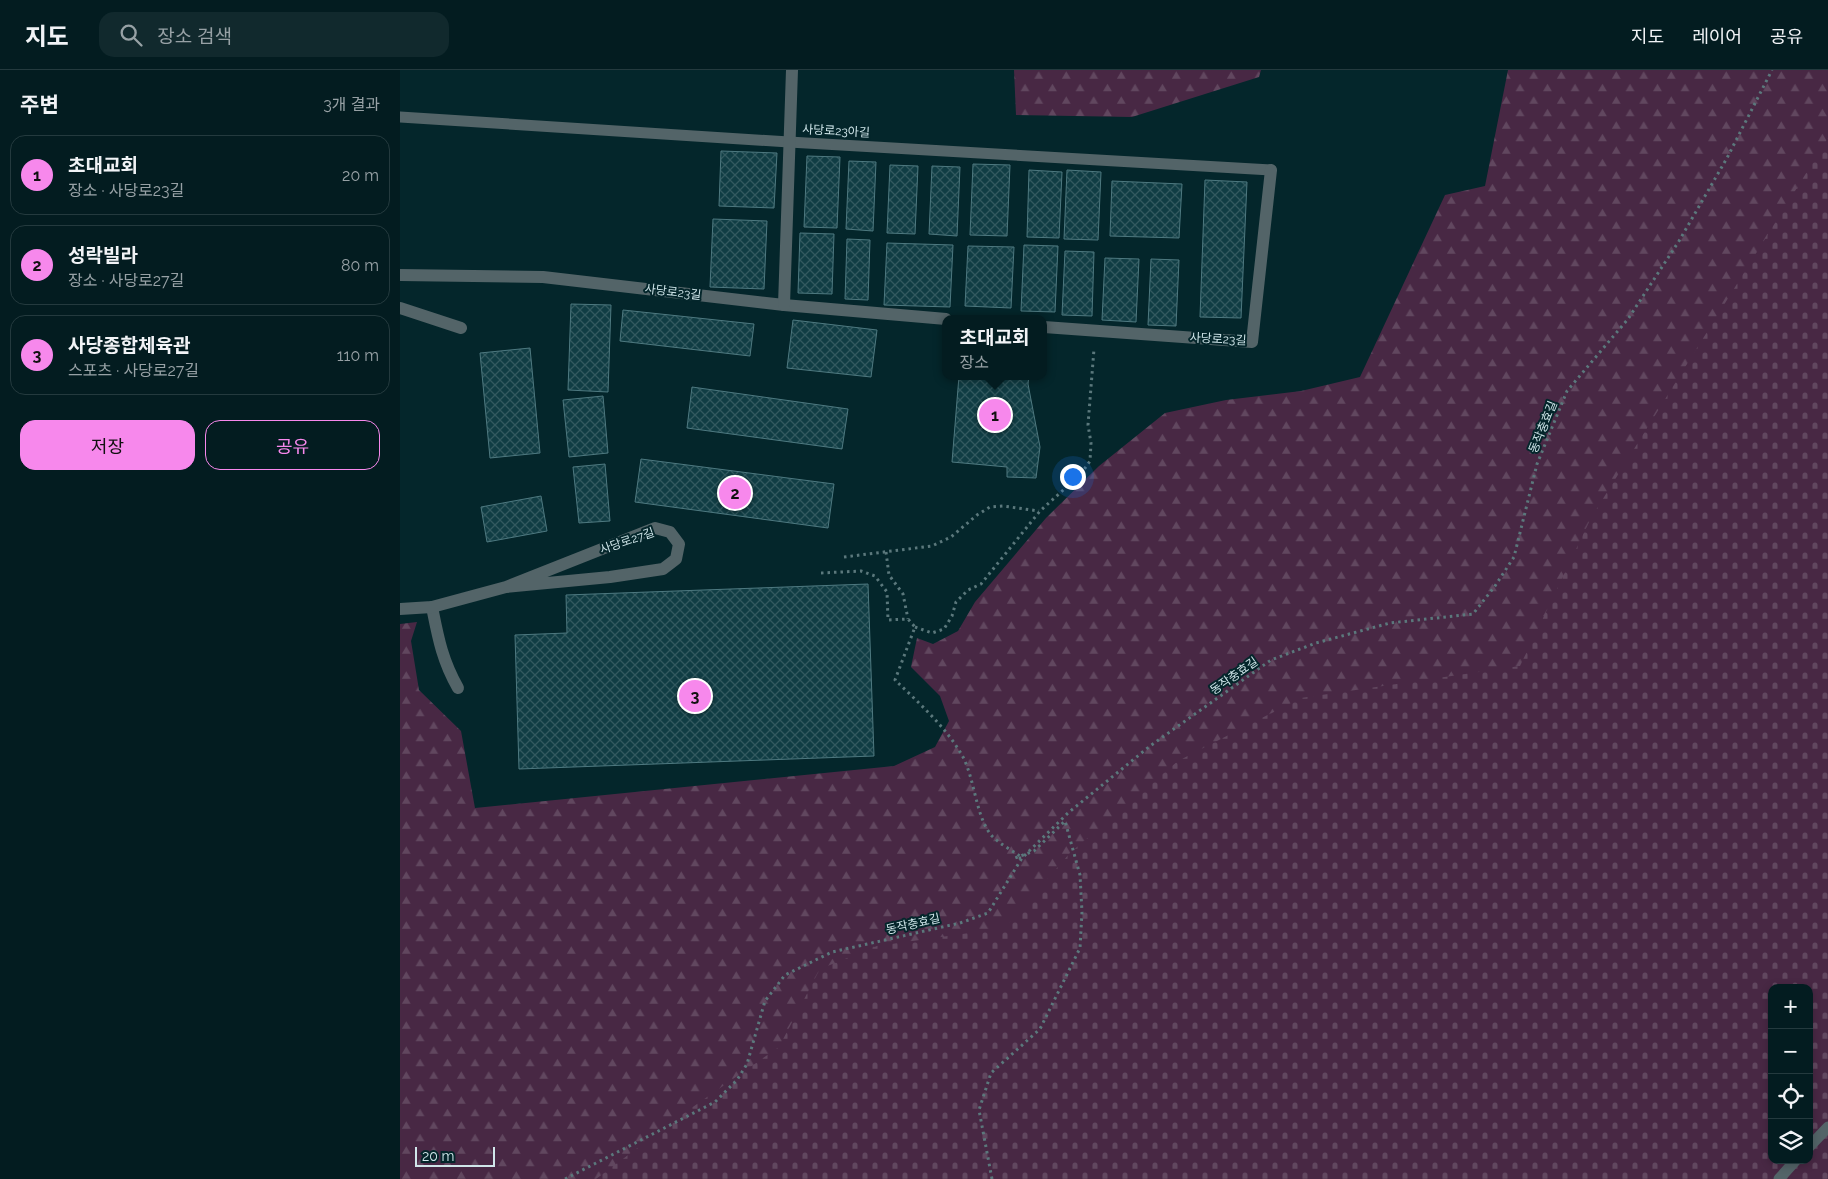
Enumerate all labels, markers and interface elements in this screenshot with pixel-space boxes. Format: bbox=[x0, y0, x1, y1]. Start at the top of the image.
search box bbox=[99, 12, 449, 57]
icon: search bbox=[117, 21, 145, 49]
text: 지도 bbox=[25, 22, 69, 51]
text: 장소 검색 bbox=[157, 25, 232, 47]
text: 지도 bbox=[1631, 26, 1664, 47]
text: 레이어 bbox=[1692, 26, 1742, 47]
text: 공유 bbox=[1770, 26, 1803, 47]
text: 주변 bbox=[20, 92, 59, 117]
text: 3개 결과 bbox=[323, 95, 380, 114]
street label: 사당로23아길 bbox=[802, 122, 870, 140]
text: 초대교회 bbox=[68, 154, 138, 176]
text: 1 bbox=[33, 166, 41, 185]
text: 20 m bbox=[342, 166, 379, 185]
text: 장소 · 사당로23길 bbox=[68, 181, 184, 200]
text: 성락빌라 bbox=[68, 244, 138, 266]
text: 2 bbox=[32, 256, 42, 275]
text: 80 m bbox=[341, 256, 379, 275]
text: 장소 · 사당로27길 bbox=[68, 271, 184, 290]
street label: 사당로23길 bbox=[644, 282, 702, 302]
popup bbox=[942, 315, 1047, 380]
text: 초대교회 bbox=[960, 326, 1029, 348]
street label: 사당로23길 bbox=[1189, 331, 1247, 347]
text: 사당종합체육관 bbox=[68, 334, 190, 356]
text: 3 bbox=[33, 346, 41, 365]
text: 110 m bbox=[337, 346, 379, 365]
text: 장소 bbox=[960, 353, 989, 372]
text: 스포츠 · 사당로27길 bbox=[68, 361, 199, 380]
pin: 1 bbox=[979, 396, 1011, 434]
street label: 동작충효길 bbox=[1526, 399, 1560, 455]
button: 저장 bbox=[20, 420, 195, 470]
button: 공유 bbox=[205, 420, 380, 470]
your location bbox=[1060, 464, 1086, 490]
pin: 2 bbox=[719, 474, 751, 512]
street label: 사당로27길 bbox=[598, 525, 656, 557]
street label: 동작충효길 bbox=[1207, 654, 1261, 698]
pin: 3 bbox=[679, 677, 711, 715]
street label: 동작충효길 bbox=[885, 911, 941, 937]
map controls bbox=[1768, 984, 1813, 1164]
button: + bbox=[1768, 984, 1813, 1029]
button: − bbox=[1768, 1029, 1813, 1074]
button: locate bbox=[1768, 1074, 1813, 1119]
button: layers bbox=[1768, 1119, 1813, 1164]
scale bar bbox=[415, 1144, 495, 1167]
text: 20 m bbox=[422, 1148, 454, 1164]

